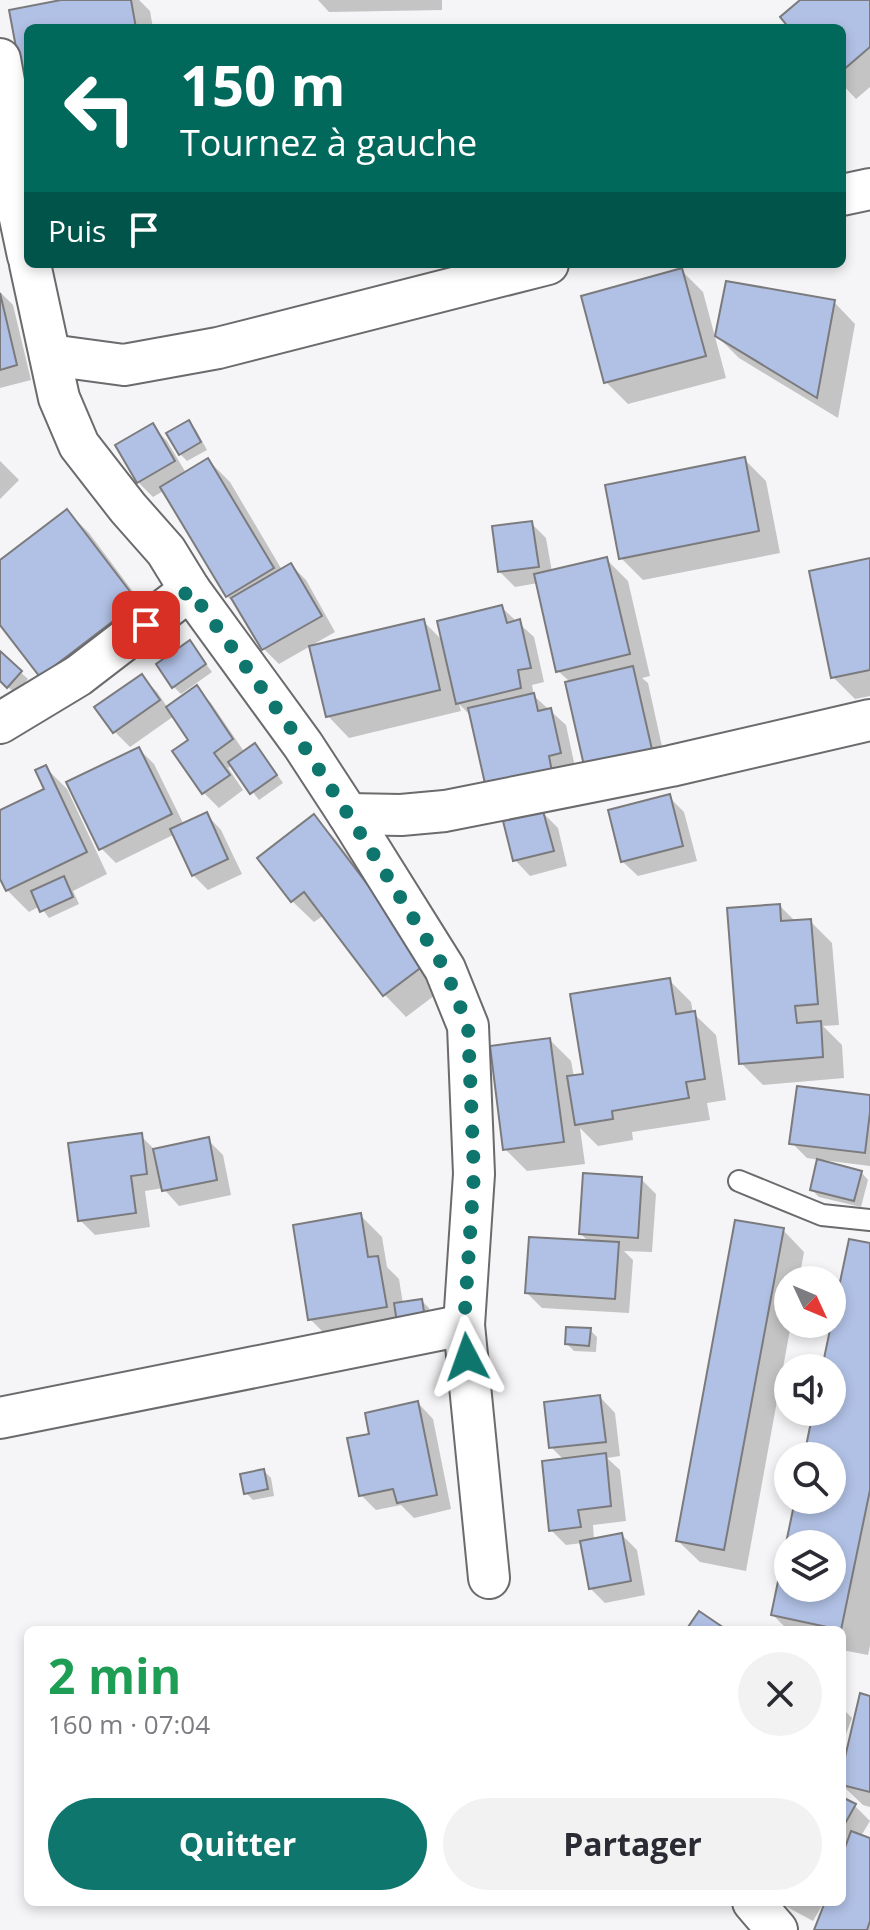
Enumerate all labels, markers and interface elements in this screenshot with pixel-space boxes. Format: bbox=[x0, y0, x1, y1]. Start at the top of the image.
text: 150 m bbox=[180, 46, 346, 122]
icon: left bbox=[48, 56, 152, 160]
text: Tournez à gauche bbox=[180, 118, 477, 167]
icon: arrive bbox=[122, 208, 166, 252]
text: Puis bbox=[48, 210, 106, 251]
pin bbox=[112, 591, 180, 659]
icon: arrive bbox=[124, 603, 168, 647]
north arrow bbox=[774, 1266, 846, 1338]
map controls bbox=[774, 1266, 846, 1602]
position arrow bbox=[425, 1315, 509, 1399]
button: sound bbox=[774, 1354, 846, 1426]
button: search bbox=[774, 1442, 846, 1514]
button: layers bbox=[774, 1530, 846, 1602]
text: 2 min bbox=[48, 1643, 181, 1708]
button: close bbox=[738, 1652, 822, 1736]
text: 160 m · 07:04 bbox=[48, 1706, 210, 1742]
button: Quitter bbox=[48, 1798, 427, 1890]
button: Partager bbox=[443, 1798, 822, 1890]

